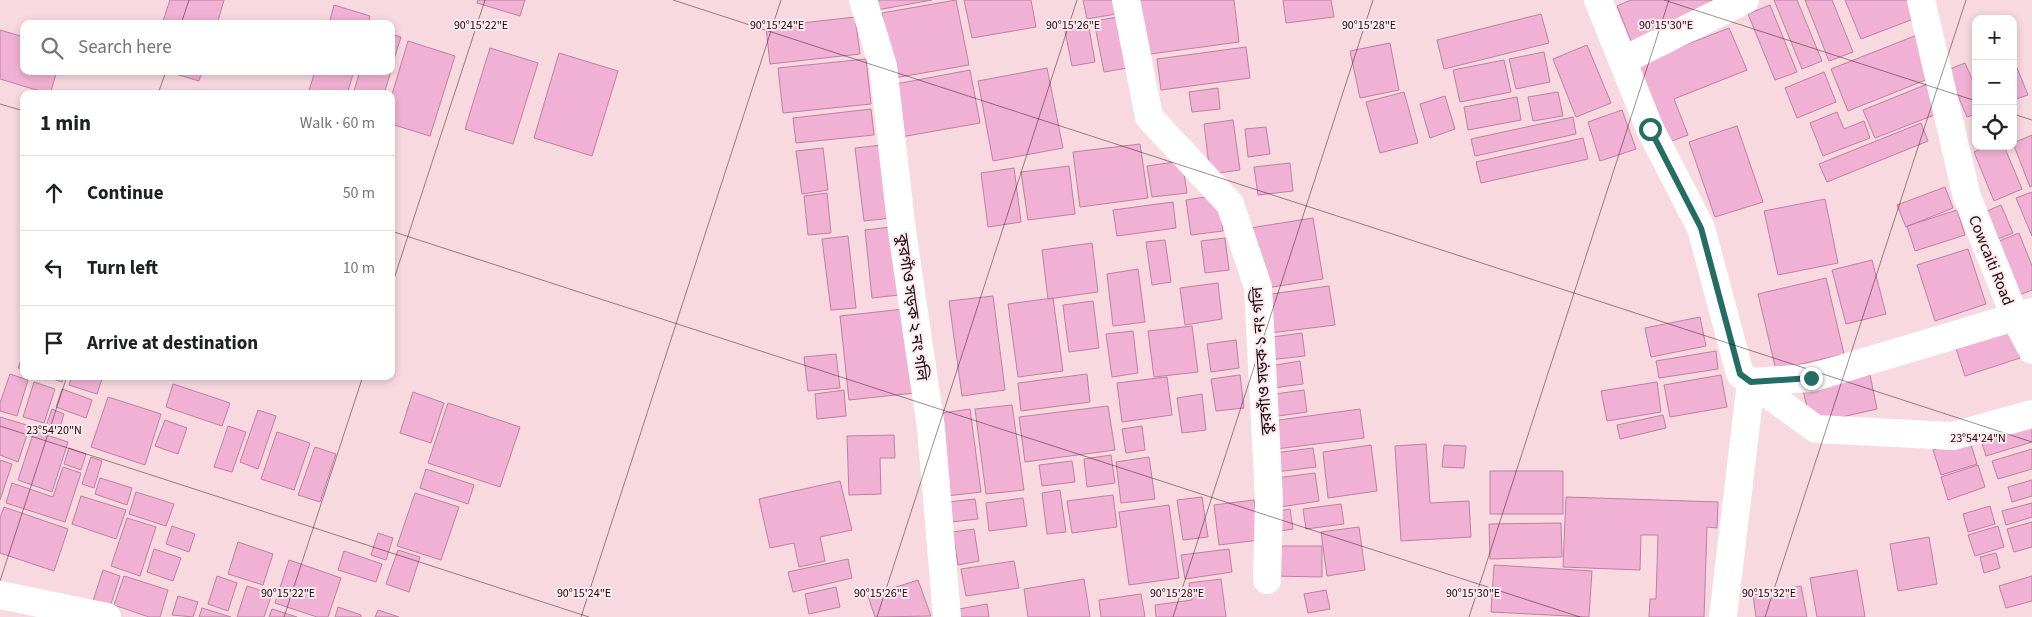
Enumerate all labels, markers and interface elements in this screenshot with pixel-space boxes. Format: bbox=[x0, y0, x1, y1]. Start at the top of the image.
map controls bbox=[1972, 15, 2017, 150]
button: + bbox=[1972, 15, 2017, 60]
text: 90°15'22"E bbox=[454, 17, 508, 34]
text: 90°15'24"E bbox=[750, 17, 804, 34]
text: 90°15'26"E bbox=[1046, 17, 1100, 34]
text: 90°15'28"E bbox=[1342, 17, 1396, 34]
text: 90°15'30"E bbox=[1639, 17, 1693, 34]
search box bbox=[20, 20, 395, 75]
icon: search bbox=[38, 34, 66, 62]
text: Search here bbox=[78, 34, 172, 61]
button: − bbox=[1972, 60, 2017, 105]
button: locate bbox=[1972, 105, 2017, 150]
text: 1 min bbox=[40, 108, 91, 138]
text: Walk · 60 m bbox=[300, 112, 375, 134]
route start bbox=[1639, 118, 1662, 141]
icon: ahead bbox=[40, 179, 68, 207]
text: Continue bbox=[87, 180, 164, 207]
text: 50 m bbox=[343, 182, 375, 204]
street label: Cowcaiti Road bbox=[1963, 212, 2019, 309]
street label: কুরগাঁও সড়ক ২ নং গলি bbox=[891, 231, 933, 382]
icon: left bbox=[40, 254, 68, 282]
text: Turn left bbox=[87, 255, 158, 282]
text: 10 m bbox=[343, 257, 375, 279]
street label: কুরগাঁও সড়ক ১ নং গলি bbox=[1246, 286, 1278, 437]
icon: arrive bbox=[40, 329, 68, 357]
text: Arrive at destination bbox=[87, 330, 258, 357]
route end bbox=[1800, 367, 1823, 390]
text: 23°54'20"N bbox=[26, 422, 82, 439]
text: 23°54'24"N bbox=[1950, 430, 2006, 447]
text: 90°15'22"E bbox=[261, 585, 315, 602]
text: 90°15'24"E bbox=[557, 585, 611, 602]
text: 90°15'26"E bbox=[854, 585, 908, 602]
text: 90°15'28"E bbox=[1150, 585, 1204, 602]
text: 90°15'30"E bbox=[1446, 585, 1500, 602]
text: 90°15'32"E bbox=[1742, 585, 1796, 602]

